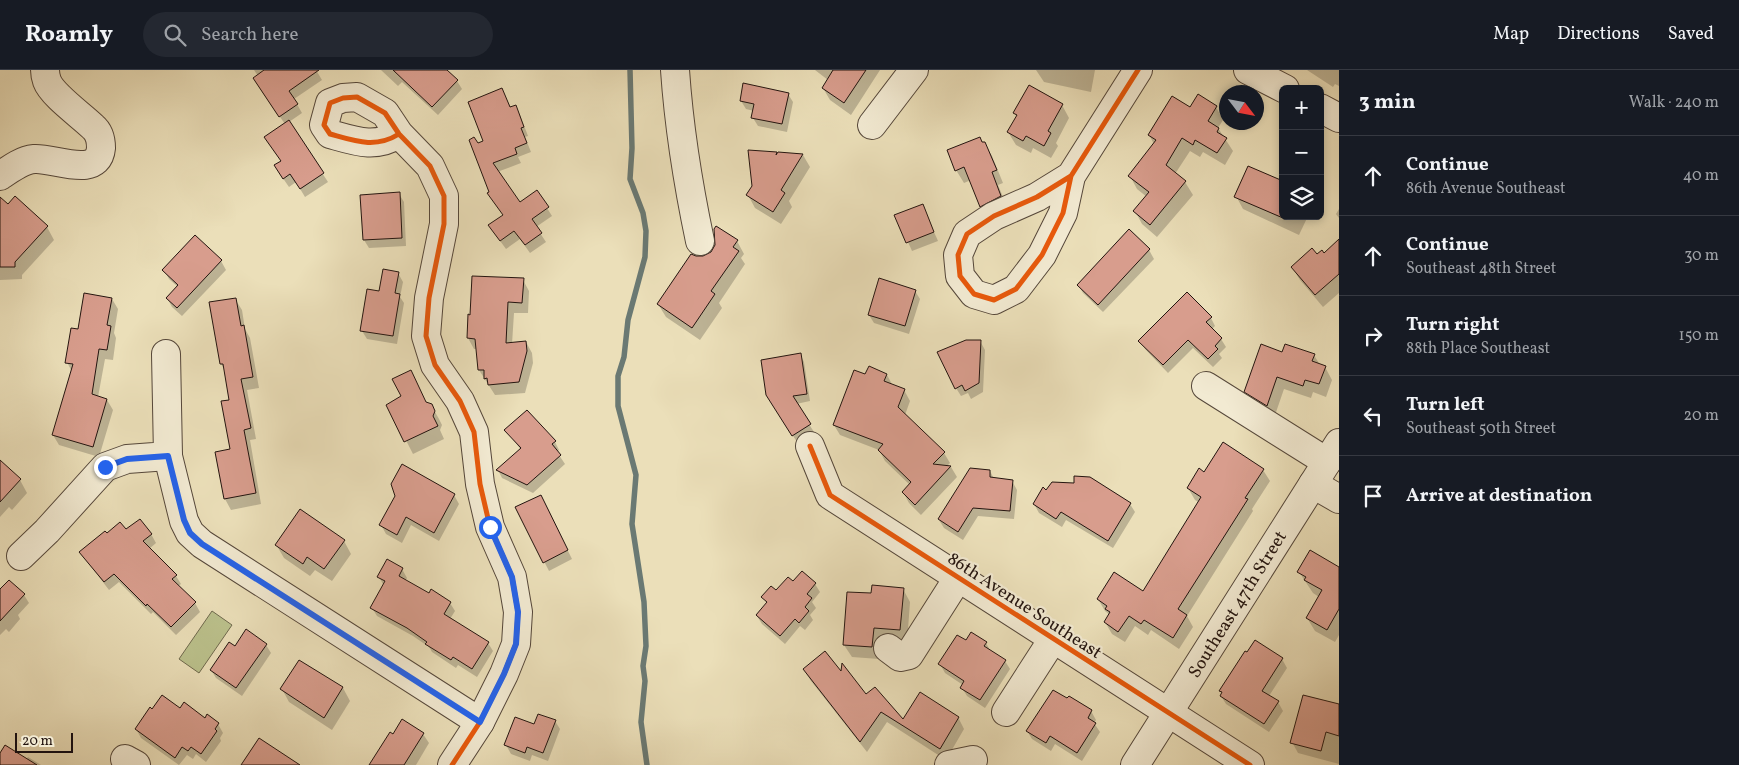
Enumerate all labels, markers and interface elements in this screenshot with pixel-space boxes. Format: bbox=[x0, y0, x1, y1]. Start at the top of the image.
search box bbox=[143, 12, 493, 57]
text: Roamly bbox=[25, 18, 113, 52]
icon: search bbox=[161, 21, 189, 49]
text: Search here bbox=[201, 22, 298, 48]
text: Map bbox=[1493, 22, 1529, 47]
text: Directions bbox=[1557, 22, 1640, 47]
text: Saved bbox=[1668, 22, 1714, 47]
north arrow bbox=[1219, 85, 1264, 130]
map controls bbox=[1279, 85, 1324, 220]
button: + bbox=[1279, 85, 1324, 130]
text: 3 min bbox=[1359, 88, 1415, 117]
text: Walk · 240 m bbox=[1629, 92, 1719, 114]
button: − bbox=[1279, 130, 1324, 175]
text: Continue bbox=[1406, 152, 1489, 178]
icon: ahead bbox=[1359, 162, 1387, 190]
text: 40 m bbox=[1683, 165, 1719, 187]
button: layers bbox=[1279, 175, 1324, 220]
text: 86th Avenue Southeast bbox=[1406, 178, 1566, 200]
text: Continue bbox=[1406, 232, 1489, 258]
icon: ahead bbox=[1359, 242, 1387, 270]
text: 30 m bbox=[1684, 245, 1719, 267]
text: Southeast 48th Street bbox=[1406, 258, 1556, 280]
text: Turn right bbox=[1406, 312, 1499, 338]
icon: right bbox=[1359, 322, 1387, 350]
text: 150 m bbox=[1678, 325, 1719, 347]
text: 88th Place Southeast bbox=[1406, 338, 1550, 360]
text: Turn left bbox=[1406, 392, 1485, 418]
icon: left bbox=[1359, 402, 1387, 430]
text: 20 m bbox=[1684, 405, 1719, 427]
text: Southeast 50th Street bbox=[1406, 418, 1556, 440]
route end bbox=[94, 456, 117, 479]
icon: arrive bbox=[1359, 482, 1387, 510]
text: Arrive at destination bbox=[1406, 483, 1592, 509]
route start bbox=[479, 516, 502, 539]
street label: Southeast 47th Street bbox=[1183, 526, 1294, 683]
street label: 86th Avenue Southeast bbox=[942, 547, 1106, 666]
scale bar bbox=[15, 730, 72, 753]
text: 20 m bbox=[22, 732, 53, 751]

